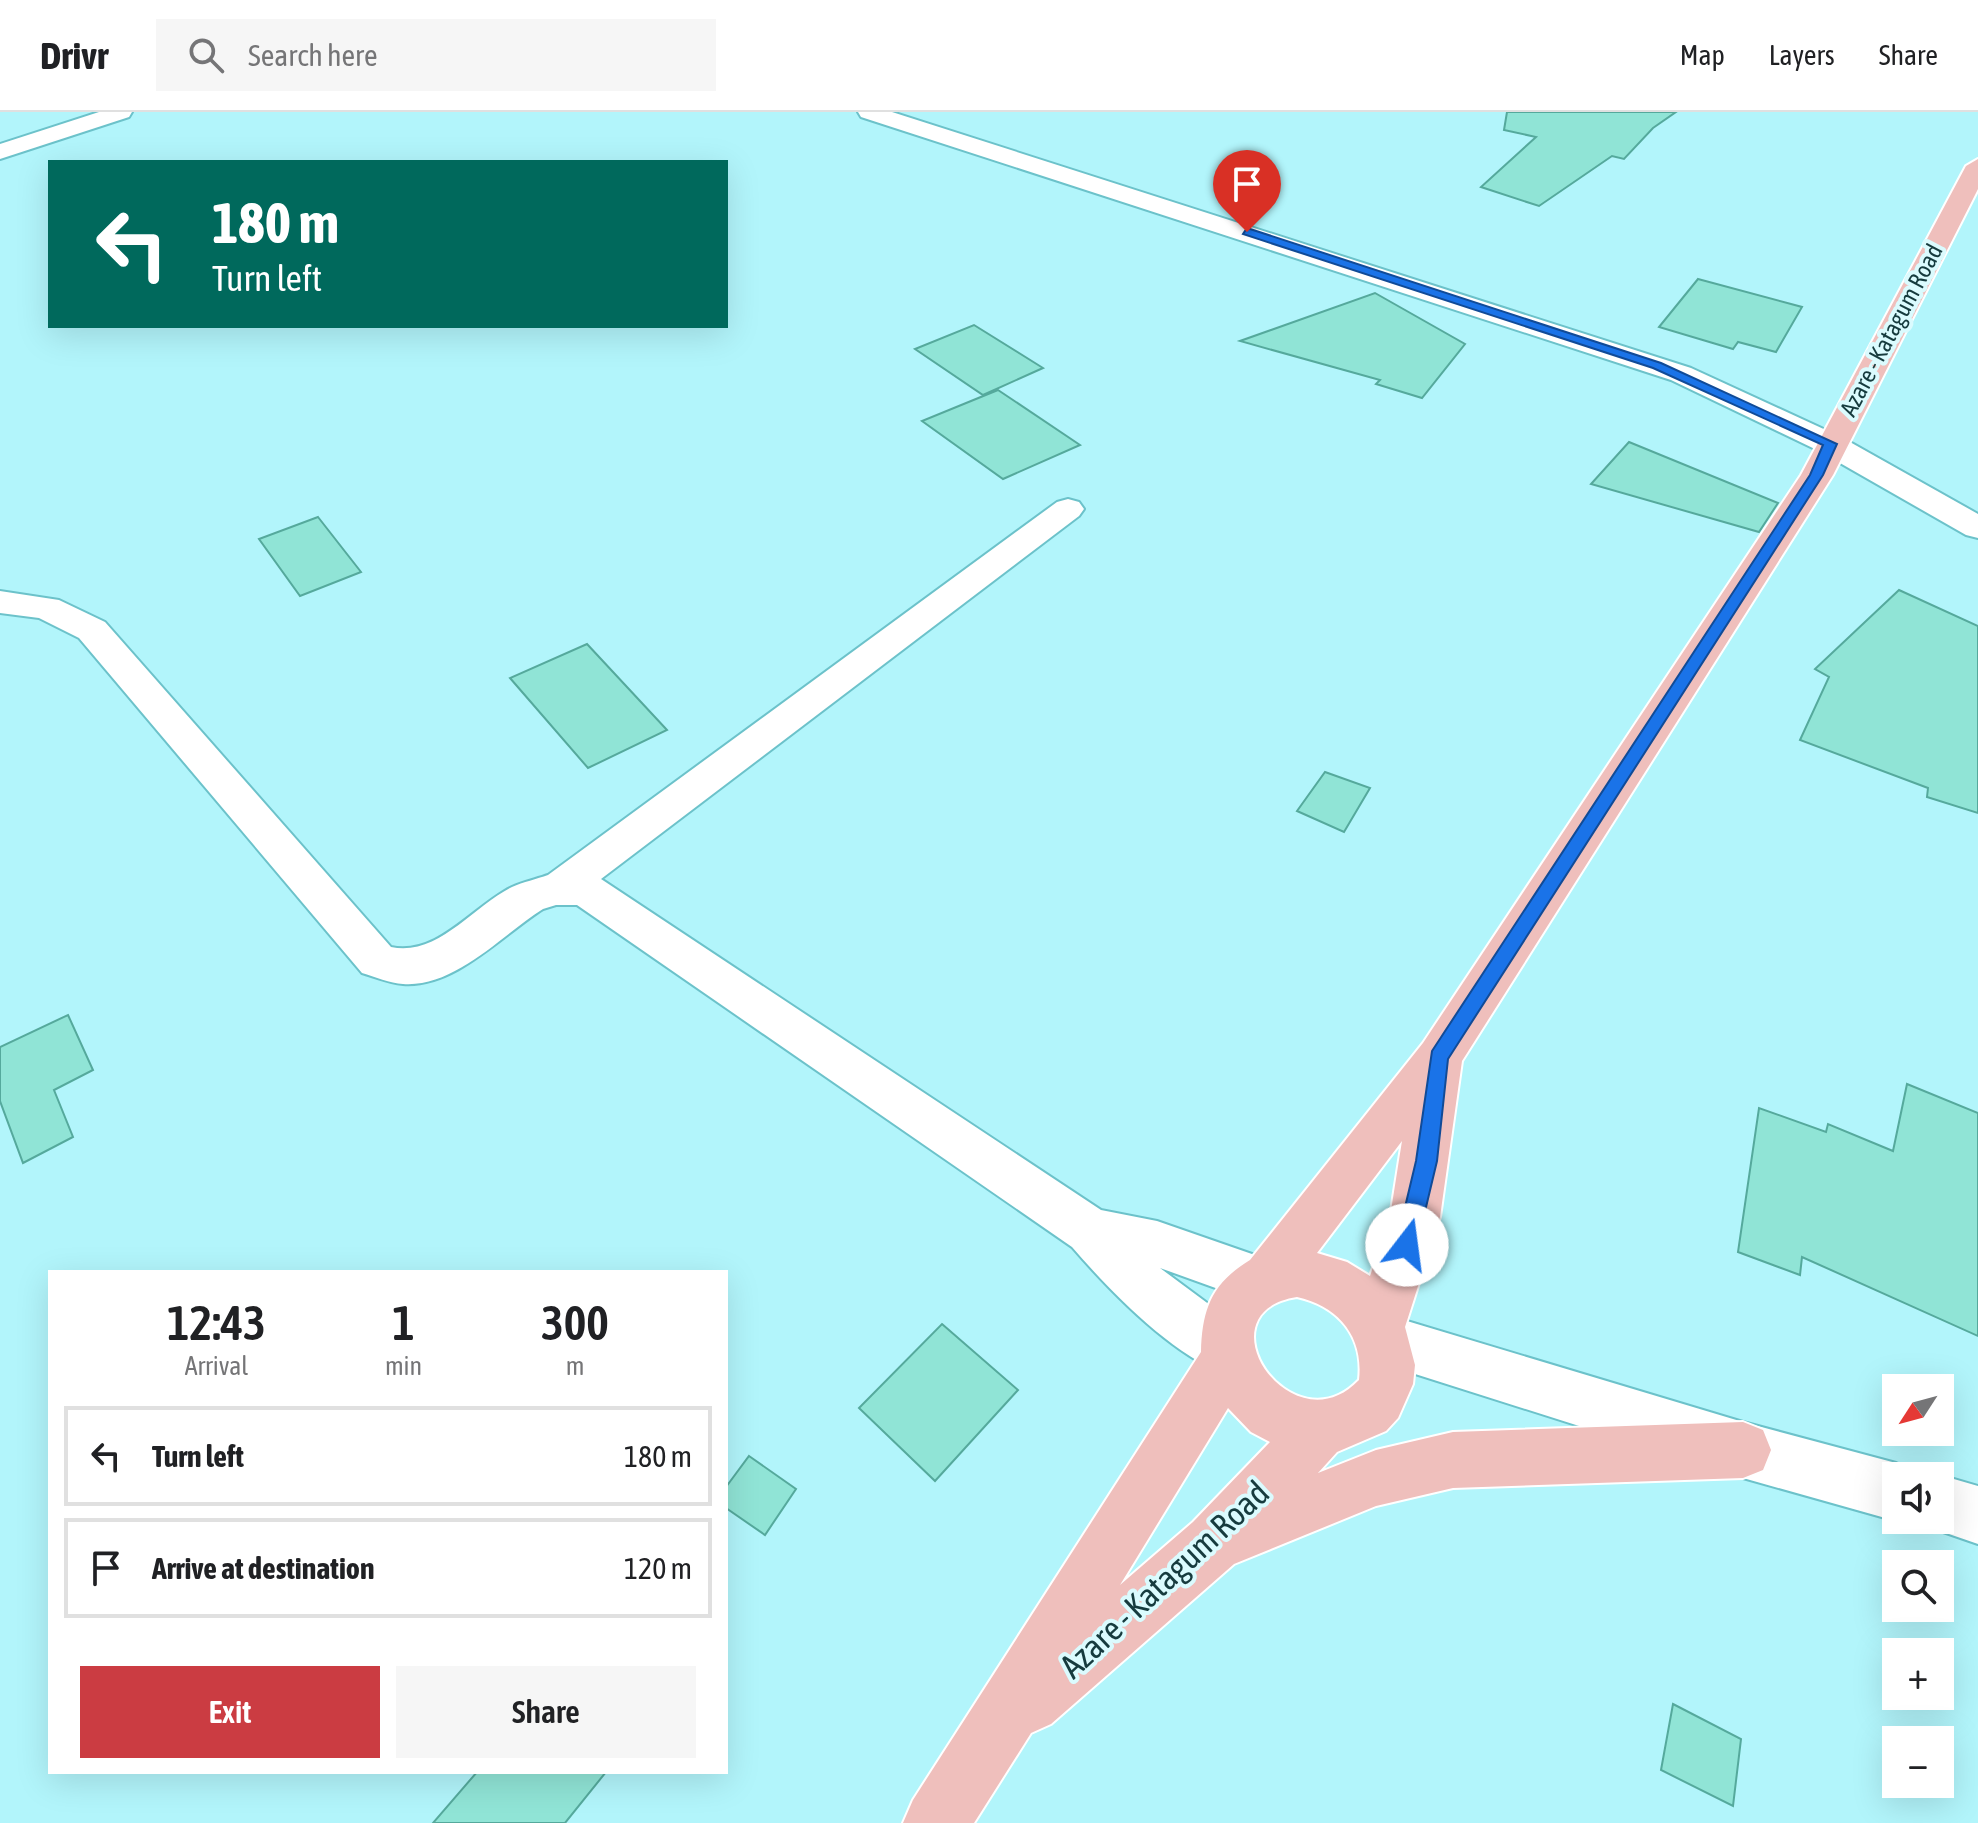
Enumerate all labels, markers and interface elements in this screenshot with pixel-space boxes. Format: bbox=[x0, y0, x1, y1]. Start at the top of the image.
search box bbox=[156, 19, 716, 91]
icon: search bbox=[184, 33, 228, 77]
text: Drivr bbox=[40, 34, 108, 77]
text: Search here bbox=[248, 38, 378, 72]
text: Map bbox=[1680, 39, 1725, 71]
text: Layers bbox=[1769, 39, 1835, 71]
text: Share bbox=[1879, 39, 1938, 71]
pin bbox=[1213, 150, 1281, 232]
icon: arrive bbox=[1225, 162, 1269, 206]
text: 180 m bbox=[212, 191, 339, 255]
icon: left bbox=[80, 192, 184, 296]
street label: Azare - Katagum Road bbox=[1834, 239, 1948, 421]
text: Turn left bbox=[212, 257, 322, 299]
position arrow bbox=[1365, 1203, 1449, 1287]
text: 12:43 bbox=[167, 1295, 266, 1350]
text: 1 bbox=[392, 1295, 415, 1350]
text: 300 bbox=[541, 1295, 609, 1350]
text: Arrival bbox=[185, 1351, 248, 1381]
text: min bbox=[385, 1351, 422, 1381]
text: m bbox=[566, 1351, 584, 1381]
north arrow bbox=[1882, 1374, 1954, 1446]
map controls bbox=[1882, 1374, 1954, 1798]
icon: left bbox=[84, 1434, 128, 1478]
text: Turn left bbox=[152, 1439, 244, 1473]
text: 180 m bbox=[624, 1439, 692, 1473]
button: sound bbox=[1882, 1462, 1954, 1534]
street label: Azare - Katagum Road bbox=[1052, 1473, 1276, 1685]
icon: arrive bbox=[84, 1546, 128, 1590]
button: search bbox=[1882, 1550, 1954, 1622]
text: Arrive at destination bbox=[152, 1551, 374, 1585]
text: 120 m bbox=[624, 1551, 692, 1585]
button: + bbox=[1882, 1638, 1954, 1710]
button: Exit bbox=[80, 1666, 380, 1758]
button: Share bbox=[396, 1666, 696, 1758]
button: − bbox=[1882, 1726, 1954, 1798]

